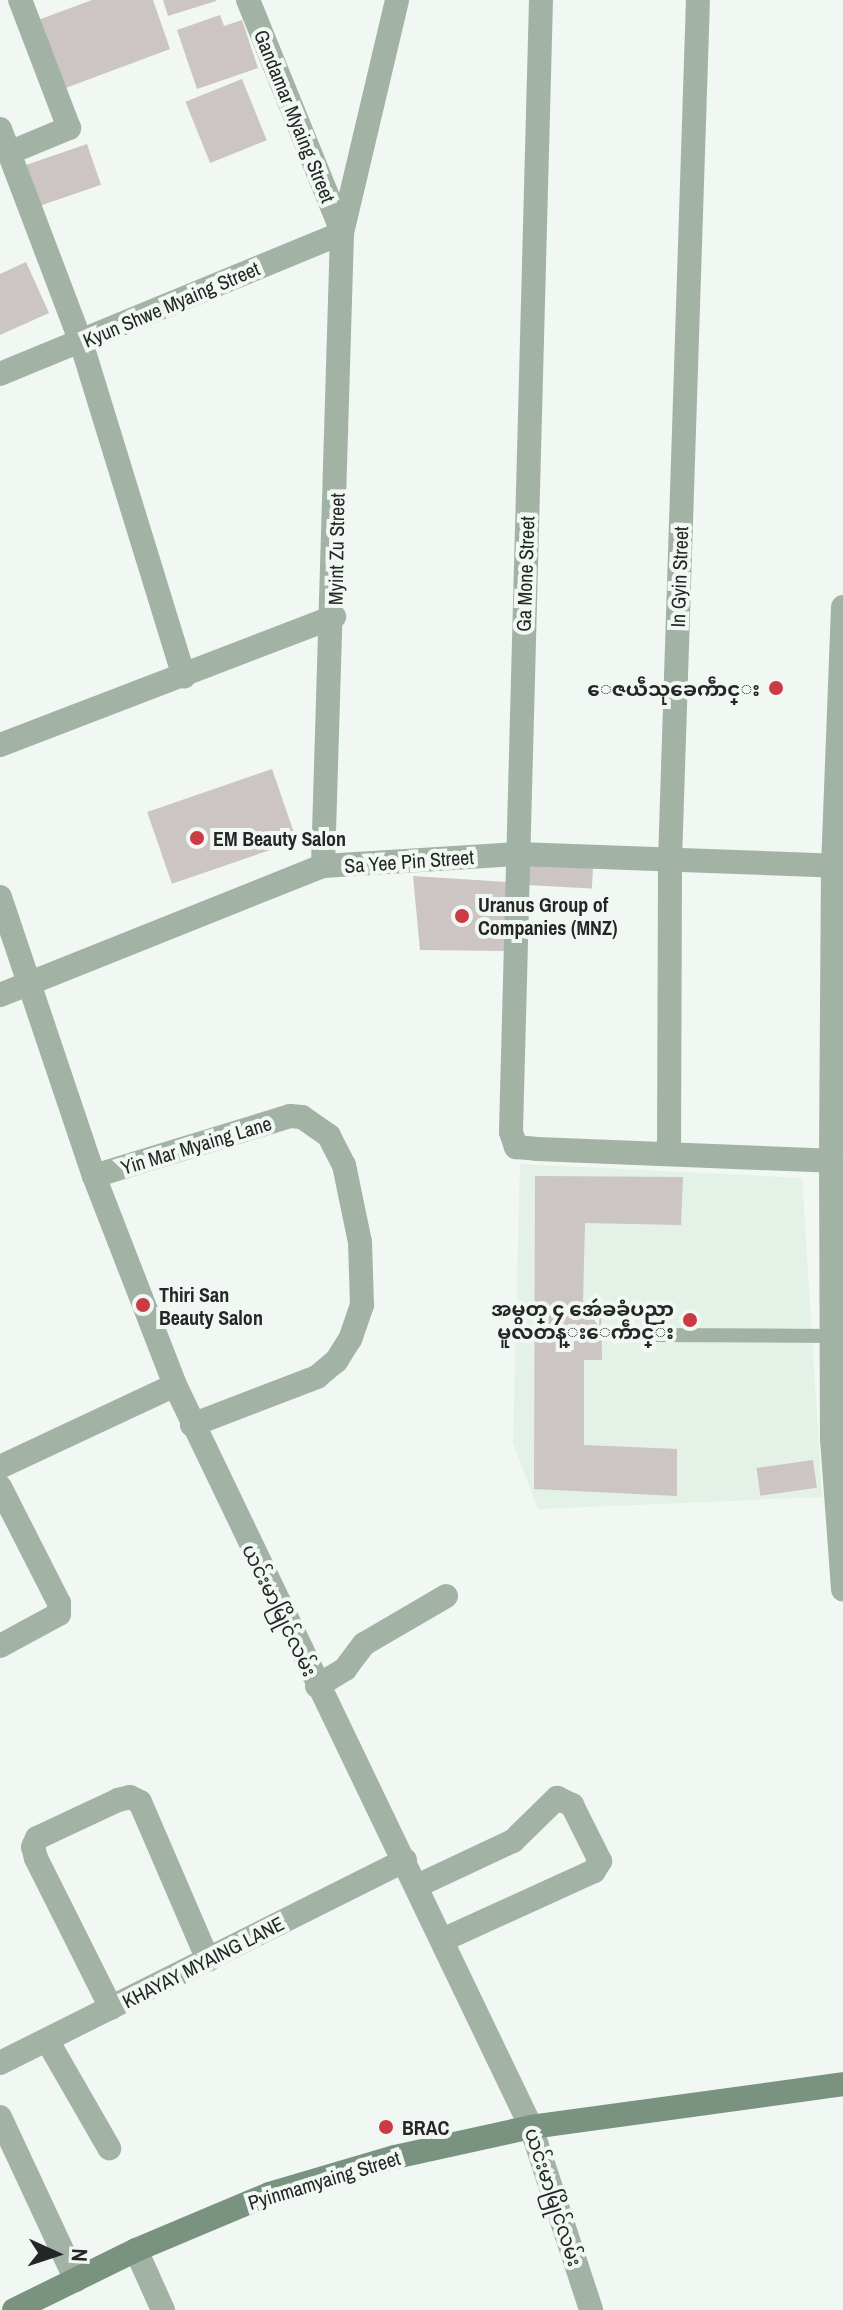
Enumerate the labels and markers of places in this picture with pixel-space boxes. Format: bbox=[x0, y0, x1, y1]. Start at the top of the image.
place label: ေဇယဵသုခေကဵာင္း bbox=[587, 676, 760, 700]
marker: ေဇယဵသုခေကဵာင္း bbox=[767, 679, 785, 697]
place label: EM Beauty Salon bbox=[213, 826, 346, 850]
marker: EM Beauty Salon bbox=[188, 829, 206, 847]
place label: Uranus Group of Companies (MNZ) bbox=[478, 892, 617, 939]
marker: Uranus Group of Companies (MNZ) bbox=[453, 907, 471, 925]
place label: Thiri San Beauty Salon bbox=[159, 1282, 263, 1329]
marker: Thiri San Beauty Salon bbox=[134, 1296, 152, 1314]
place label: အမွတ္ ၄ အေဴခခံပညာ မူလတန္းေကဵာင္း bbox=[491, 1296, 674, 1343]
marker: အမွတ္ ၄ အေဴခခံပညာ မူလတန္းေကဵာင္း bbox=[681, 1311, 699, 1329]
place label: BRAC bbox=[402, 2115, 449, 2139]
marker: BRAC bbox=[377, 2118, 395, 2136]

